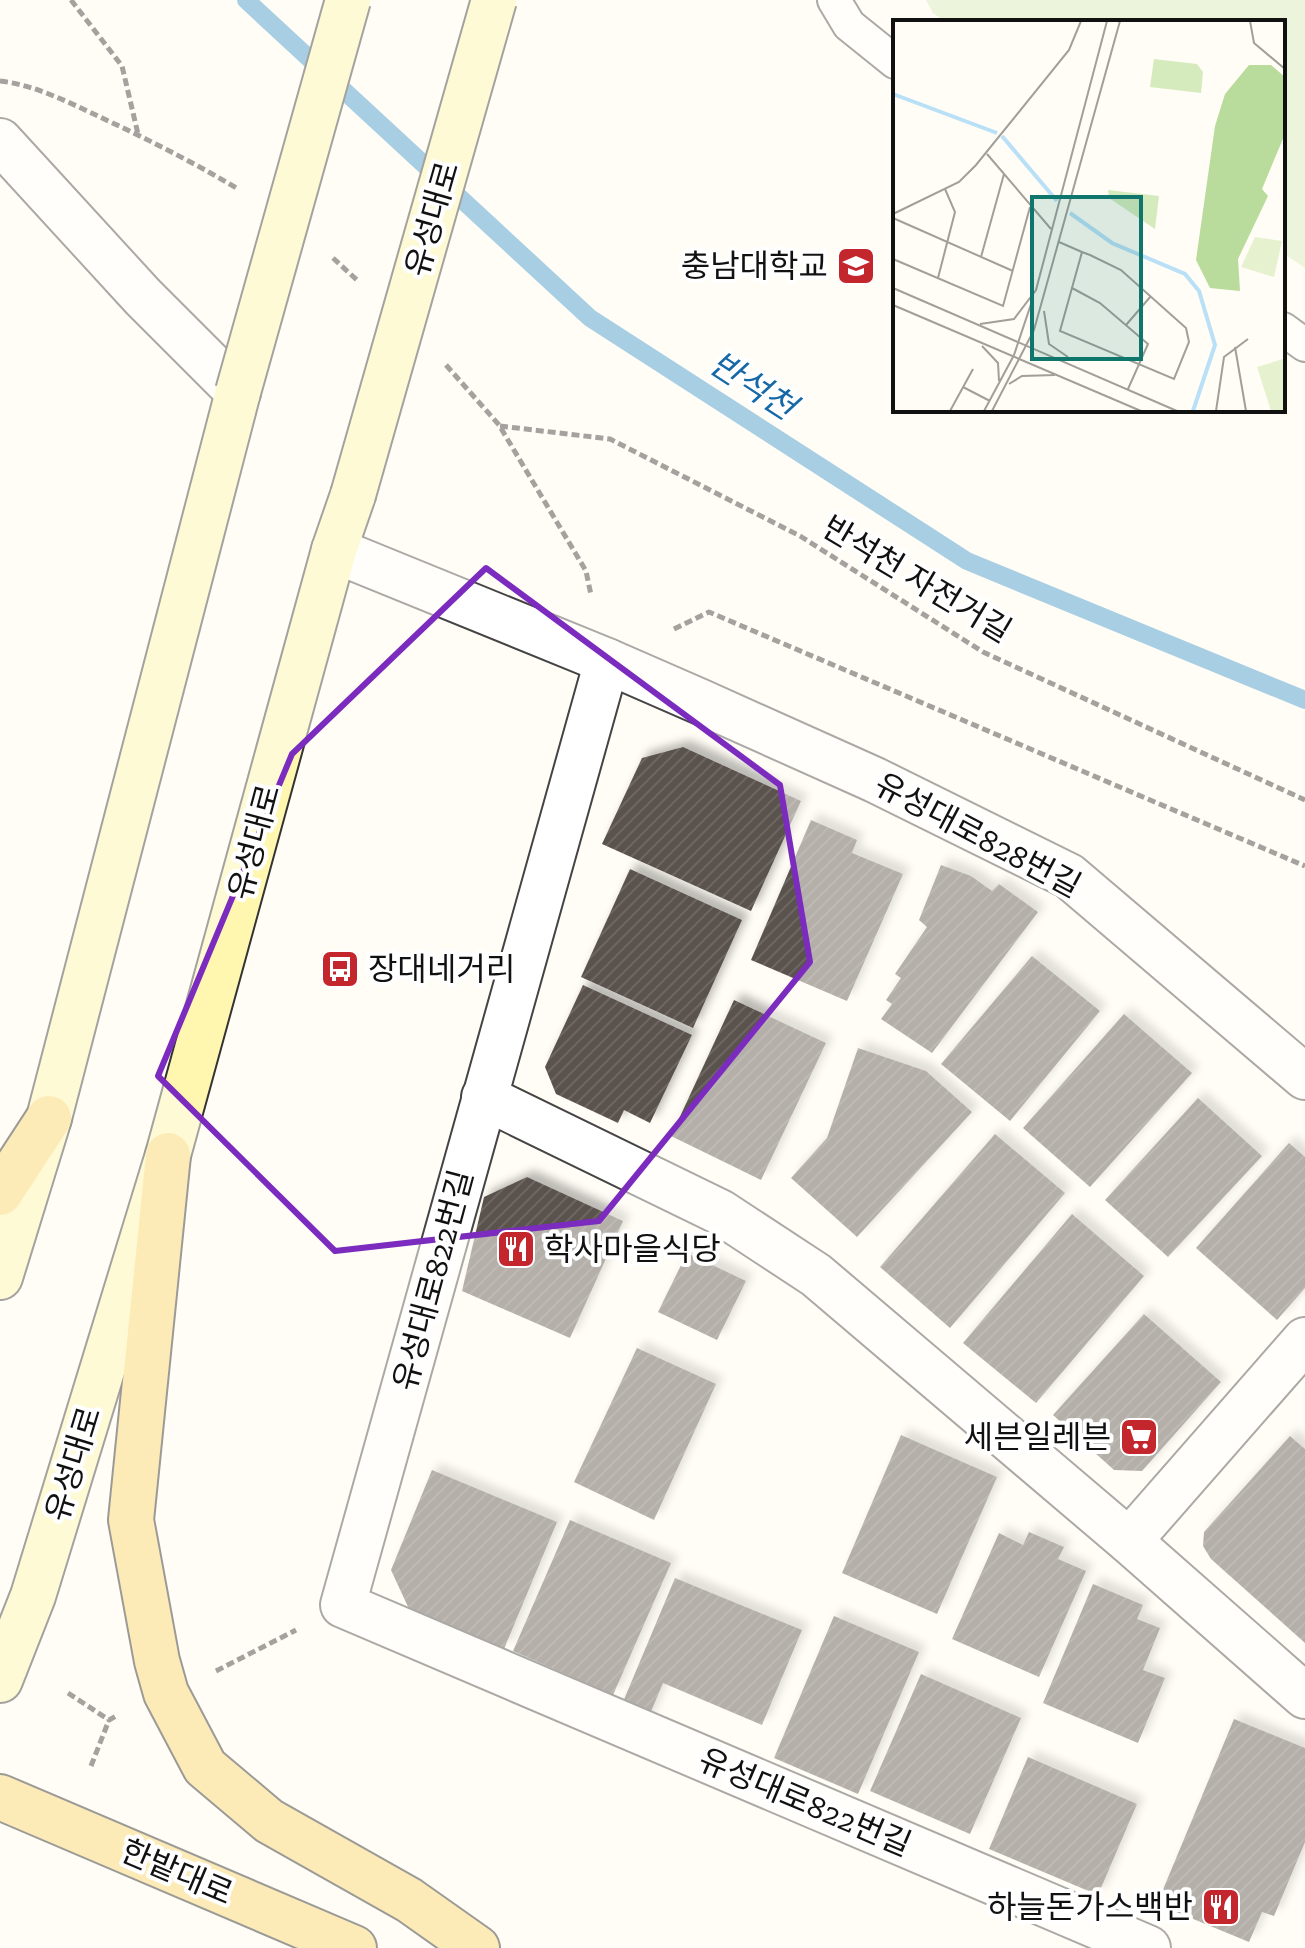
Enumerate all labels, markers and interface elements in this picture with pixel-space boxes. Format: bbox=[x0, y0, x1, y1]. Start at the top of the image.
inset map bbox=[893, 20, 1285, 412]
street label: 유성대로 bbox=[398, 157, 466, 281]
school or university icon: 충남대학교 bbox=[835, 245, 877, 287]
place label: 충남대학교 bbox=[681, 247, 828, 285]
water label: 반석천 bbox=[702, 343, 806, 430]
street label: 반석천 자전거길 bbox=[816, 508, 1018, 650]
street label: 유성대로828번길 bbox=[869, 765, 1087, 905]
street label: 유성대로 bbox=[220, 780, 288, 904]
bus stop icon: 장대네거리 bbox=[319, 948, 361, 990]
place label: 장대네거리 bbox=[368, 950, 515, 988]
street label: 유성대로822번길 bbox=[385, 1166, 481, 1394]
restaurant icon: 학사마을식당 bbox=[495, 1228, 537, 1270]
place label: 학사마을식당 bbox=[544, 1230, 721, 1268]
street label: 유성대로 bbox=[38, 1402, 108, 1526]
supermarket icon: 세븐일레븐 bbox=[1118, 1416, 1160, 1458]
place label: 세븐일레븐 bbox=[964, 1418, 1111, 1456]
street label: 유성대로822번길 bbox=[693, 1740, 917, 1864]
street label: 한밭대로 bbox=[115, 1832, 239, 1912]
restaurant icon: 하늘돈가스백반 bbox=[1200, 1886, 1242, 1928]
place label: 하늘돈가스백반 bbox=[987, 1888, 1193, 1926]

